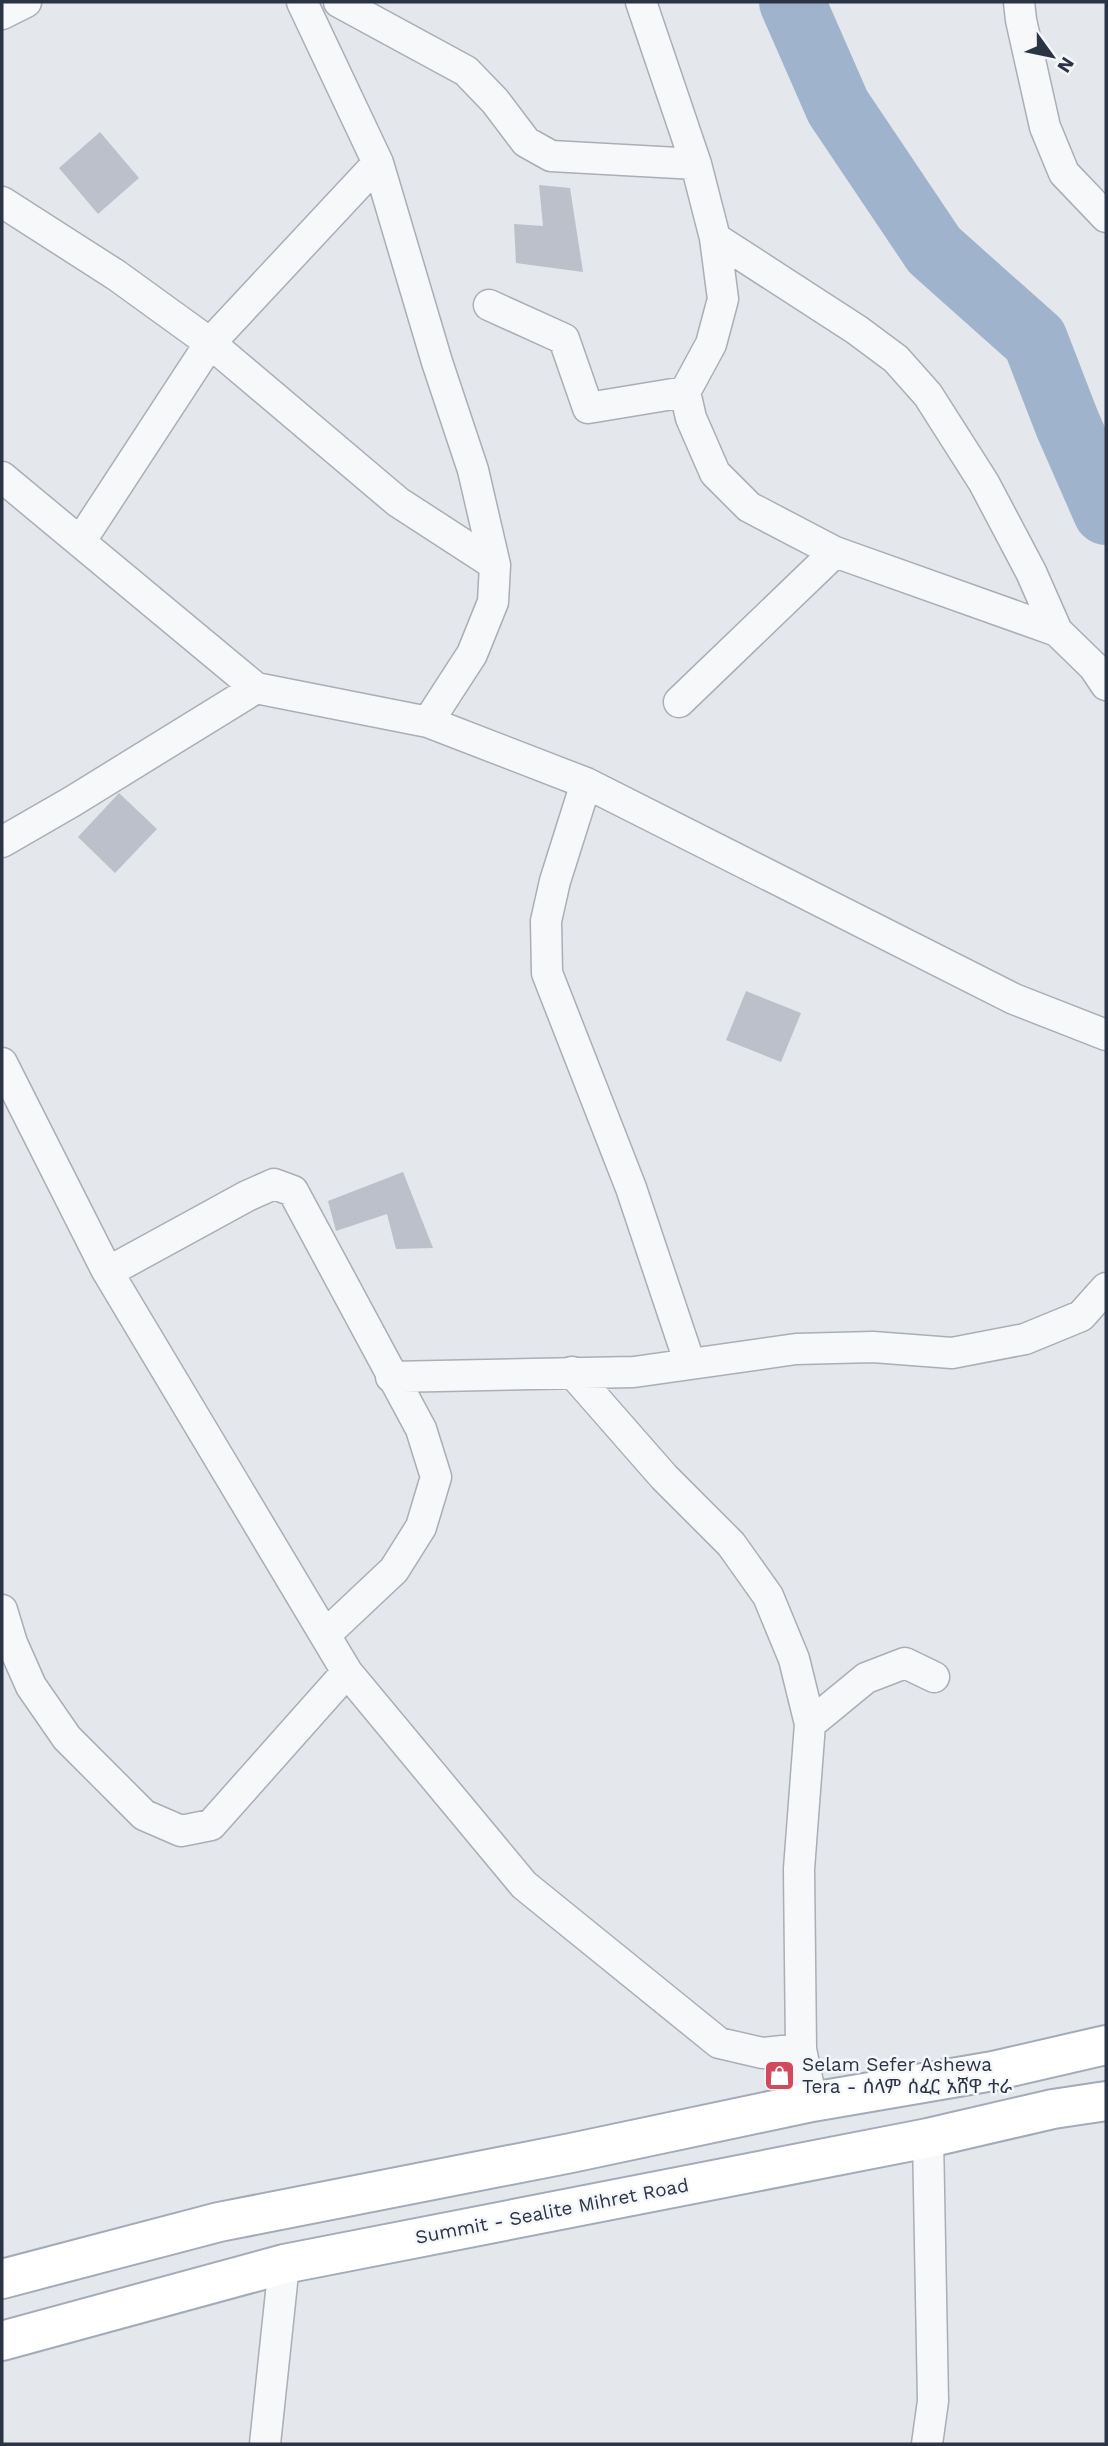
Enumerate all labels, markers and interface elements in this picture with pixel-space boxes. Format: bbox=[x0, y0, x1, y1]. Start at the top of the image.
north arrow bbox=[1017, 21, 1087, 91]
text: N bbox=[1052, 53, 1079, 77]
place label: Selam Sefer Ashewa Tera - ሰላም ሰፈር አሸዋ ተራ bbox=[802, 2053, 1013, 2098]
shop icon: Selam Sefer Ashewa Tera - ሰላም ሰፈር አሸዋ ተራ bbox=[762, 2058, 796, 2092]
street label: Summit - Sealite Mihret Road bbox=[413, 2173, 691, 2249]

